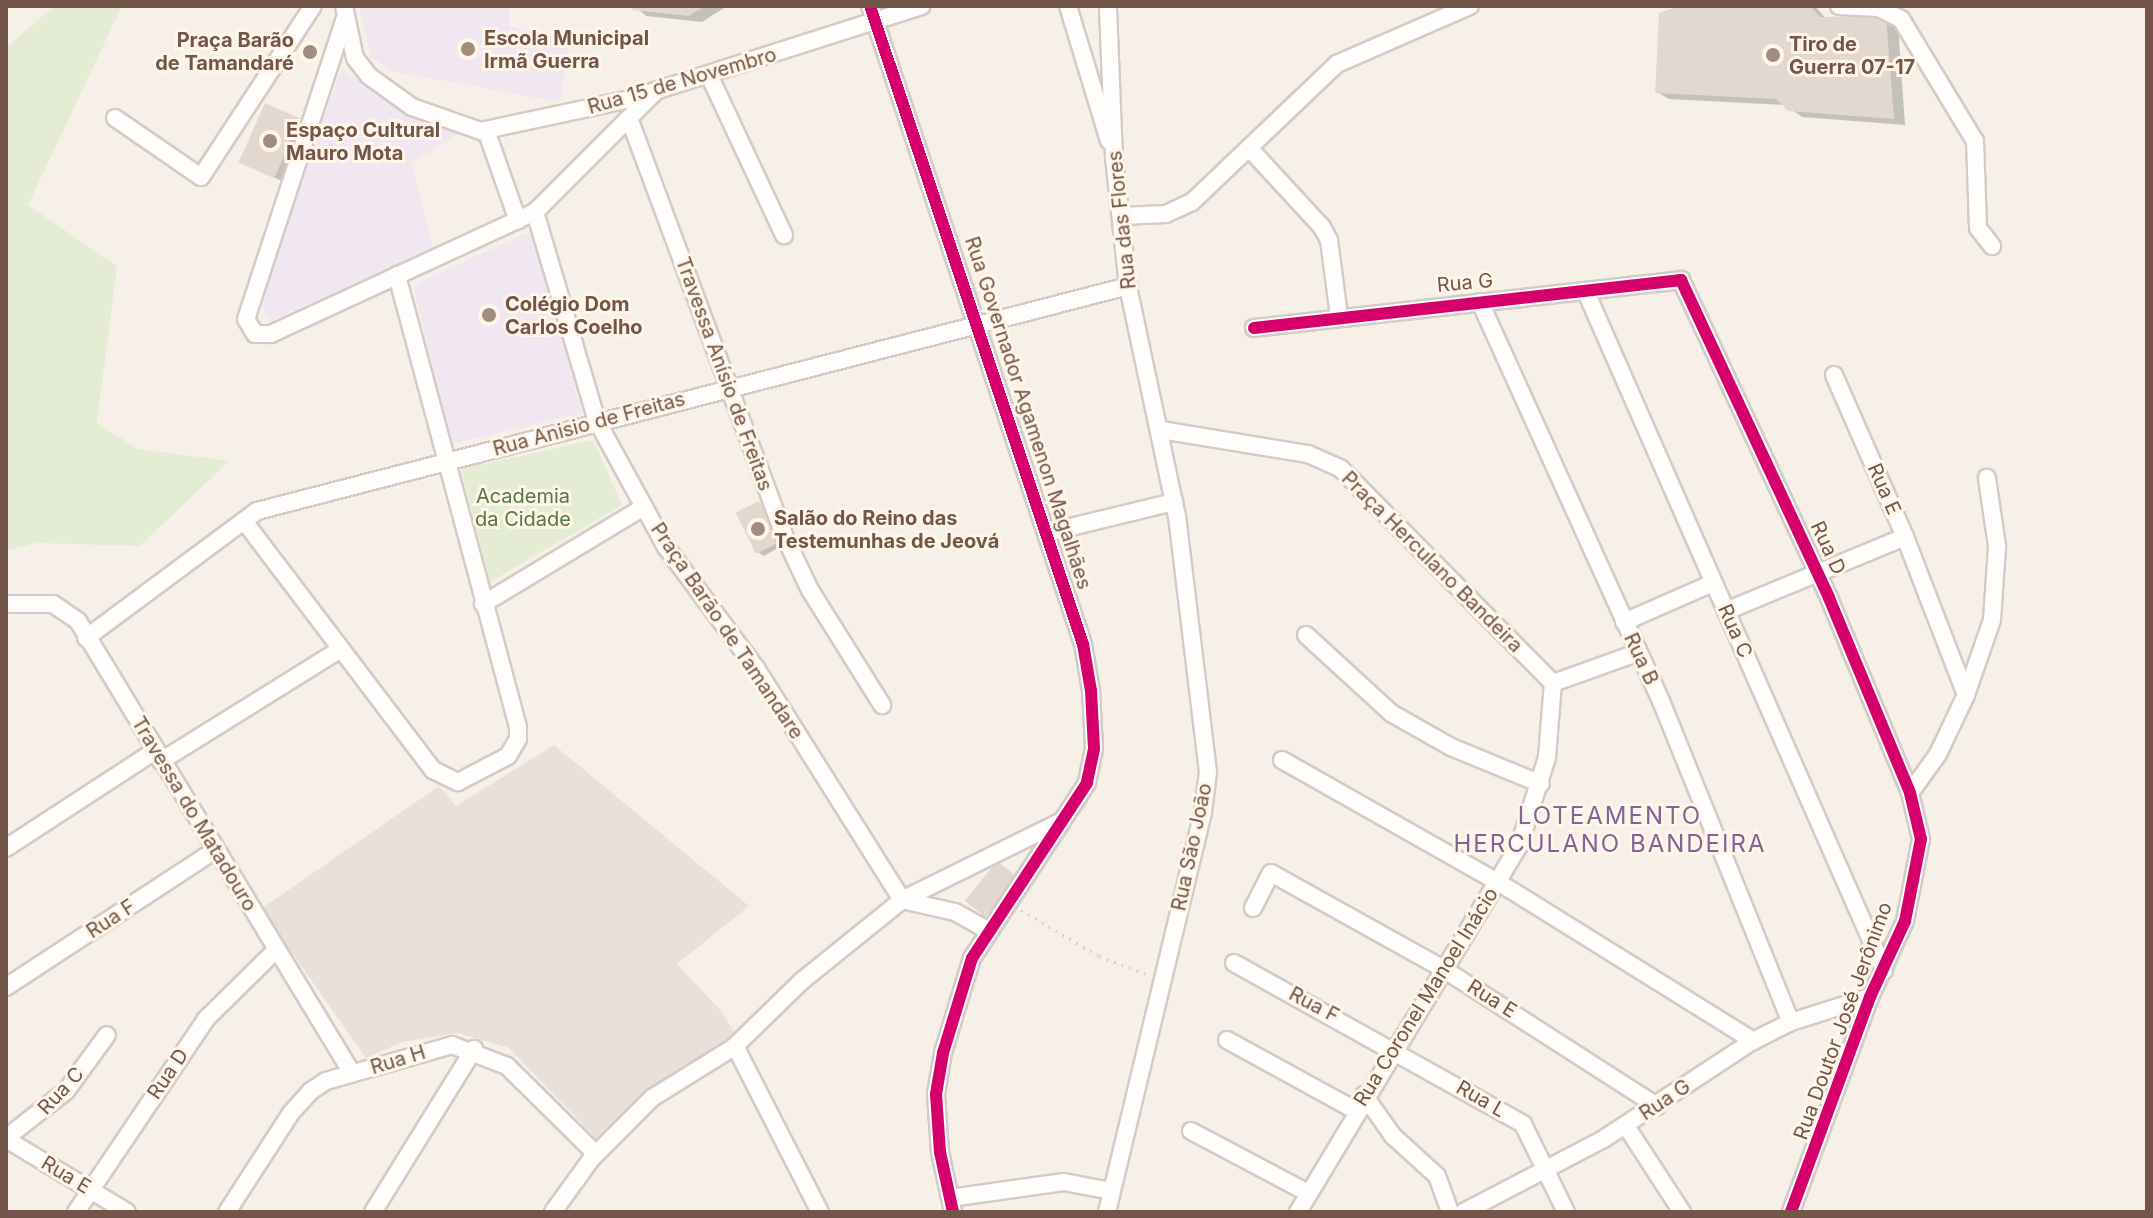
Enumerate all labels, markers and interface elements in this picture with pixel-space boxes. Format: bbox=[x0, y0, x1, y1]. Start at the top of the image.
place label: Escola Municipal Irmã Guerra bbox=[484, 26, 649, 73]
place label: Praça Barão de Tamandaré bbox=[155, 28, 294, 75]
place label: Tiro de Guerra 07-17 bbox=[1789, 32, 1915, 79]
marker: Escola Municipal Irmã Guerra bbox=[459, 40, 477, 58]
marker: Praça Barão de Tamandaré bbox=[301, 43, 319, 61]
street label: Rua 15 de Novembro bbox=[585, 43, 779, 119]
marker: Tiro de Guerra 07-17 bbox=[1764, 46, 1782, 64]
place label: Espaço Cultural Mauro Mota bbox=[286, 118, 440, 165]
marker: Espaço Cultural Mauro Mota bbox=[261, 132, 279, 150]
street label: Rua das Flores bbox=[1103, 149, 1141, 291]
street label: Rua Governador Agamenon Magalhães bbox=[959, 234, 1097, 592]
street label: Travessa Anísio de Freitas bbox=[670, 254, 778, 494]
street label: Rua G bbox=[1436, 269, 1494, 297]
place label: Colégio Dom Carlos Coelho bbox=[505, 292, 643, 339]
marker: Colégio Dom Carlos Coelho bbox=[480, 306, 498, 324]
street label: Rua Anisio de Freitas bbox=[490, 387, 688, 461]
street label: Rua E bbox=[1862, 460, 1906, 518]
street label: Praça Herculano Bandeira bbox=[1336, 466, 1528, 658]
park label: Academia da Cidade bbox=[475, 484, 571, 531]
place label: Salão do Reino das Testemunhas de Jeová bbox=[774, 506, 999, 553]
street label: Praça Barão de Tamandare bbox=[646, 518, 808, 744]
street label: Rua D bbox=[1805, 518, 1851, 578]
marker: Salão do Reino das Testemunhas de Jeová bbox=[749, 520, 767, 538]
street label: Rua C bbox=[1713, 600, 1757, 662]
street label: Rua B bbox=[1619, 629, 1663, 689]
street label: Travessa do Matadouro bbox=[126, 712, 262, 916]
street label: Rua São João bbox=[1167, 781, 1217, 913]
district label: LOTEAMENTO HERCULANO BANDEIRA bbox=[1454, 802, 1766, 858]
street label: Rua Coronel Manoel Inácio bbox=[1349, 883, 1503, 1111]
street label: Rua F bbox=[82, 894, 140, 944]
street label: Rua Doutor José Jerônimo bbox=[1789, 899, 1897, 1143]
street label: Rua E bbox=[1463, 975, 1521, 1023]
street label: Rua F bbox=[1285, 982, 1343, 1028]
street label: Rua H bbox=[368, 1040, 428, 1080]
street label: Rua D bbox=[142, 1044, 194, 1104]
street label: Rua C bbox=[33, 1062, 89, 1120]
street label: Rua G bbox=[1635, 1074, 1695, 1126]
street label: Rua L bbox=[1452, 1075, 1510, 1123]
street label: Rua E bbox=[37, 1151, 95, 1199]

